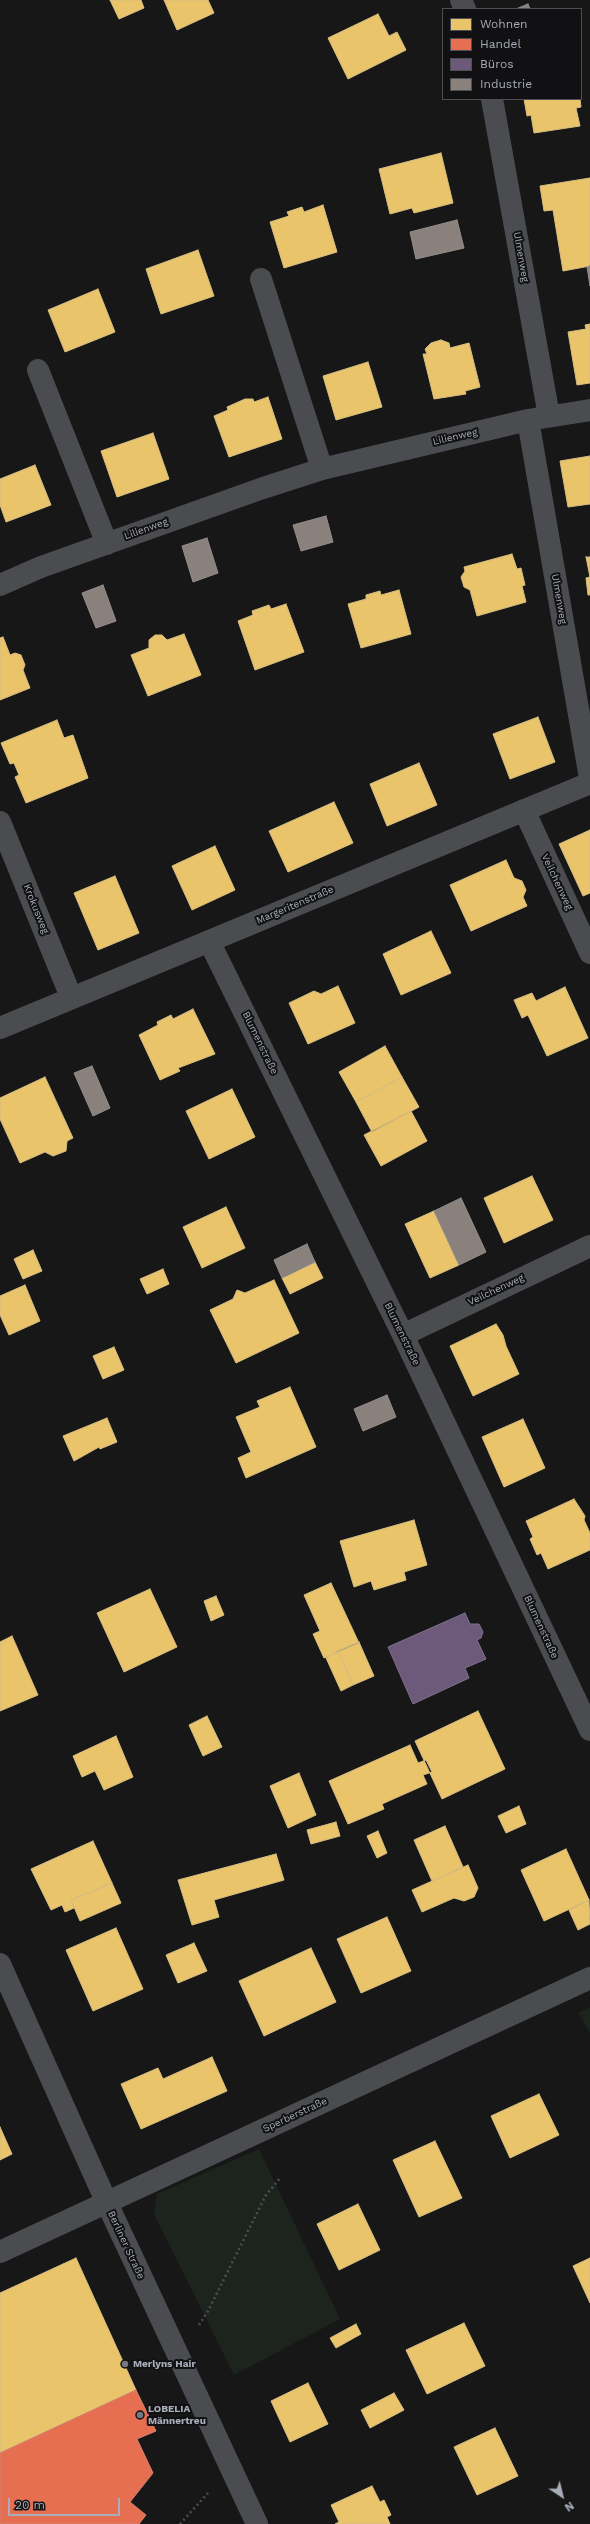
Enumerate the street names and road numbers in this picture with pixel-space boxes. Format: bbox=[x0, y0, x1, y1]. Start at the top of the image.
street label: Ulmenweg bbox=[511, 231, 531, 283]
street label: Lilienweg bbox=[431, 426, 479, 448]
street label: Lilienweg bbox=[123, 516, 169, 542]
street label: Ulmenweg bbox=[549, 573, 569, 625]
street label: Veilchenweg bbox=[539, 852, 575, 912]
street label: Krokusweg bbox=[21, 882, 51, 936]
street label: Margeritenstraße bbox=[254, 883, 336, 927]
street label: Blumenstraße bbox=[240, 1010, 280, 1076]
street label: Veilchenweg bbox=[466, 1272, 526, 1308]
street label: Blumenstraße bbox=[382, 1301, 422, 1367]
street label: Blumenstraße bbox=[521, 1594, 561, 1660]
street label: Sperberstraße bbox=[261, 2095, 329, 2135]
street label: Berliner Straße bbox=[105, 2209, 147, 2281]

